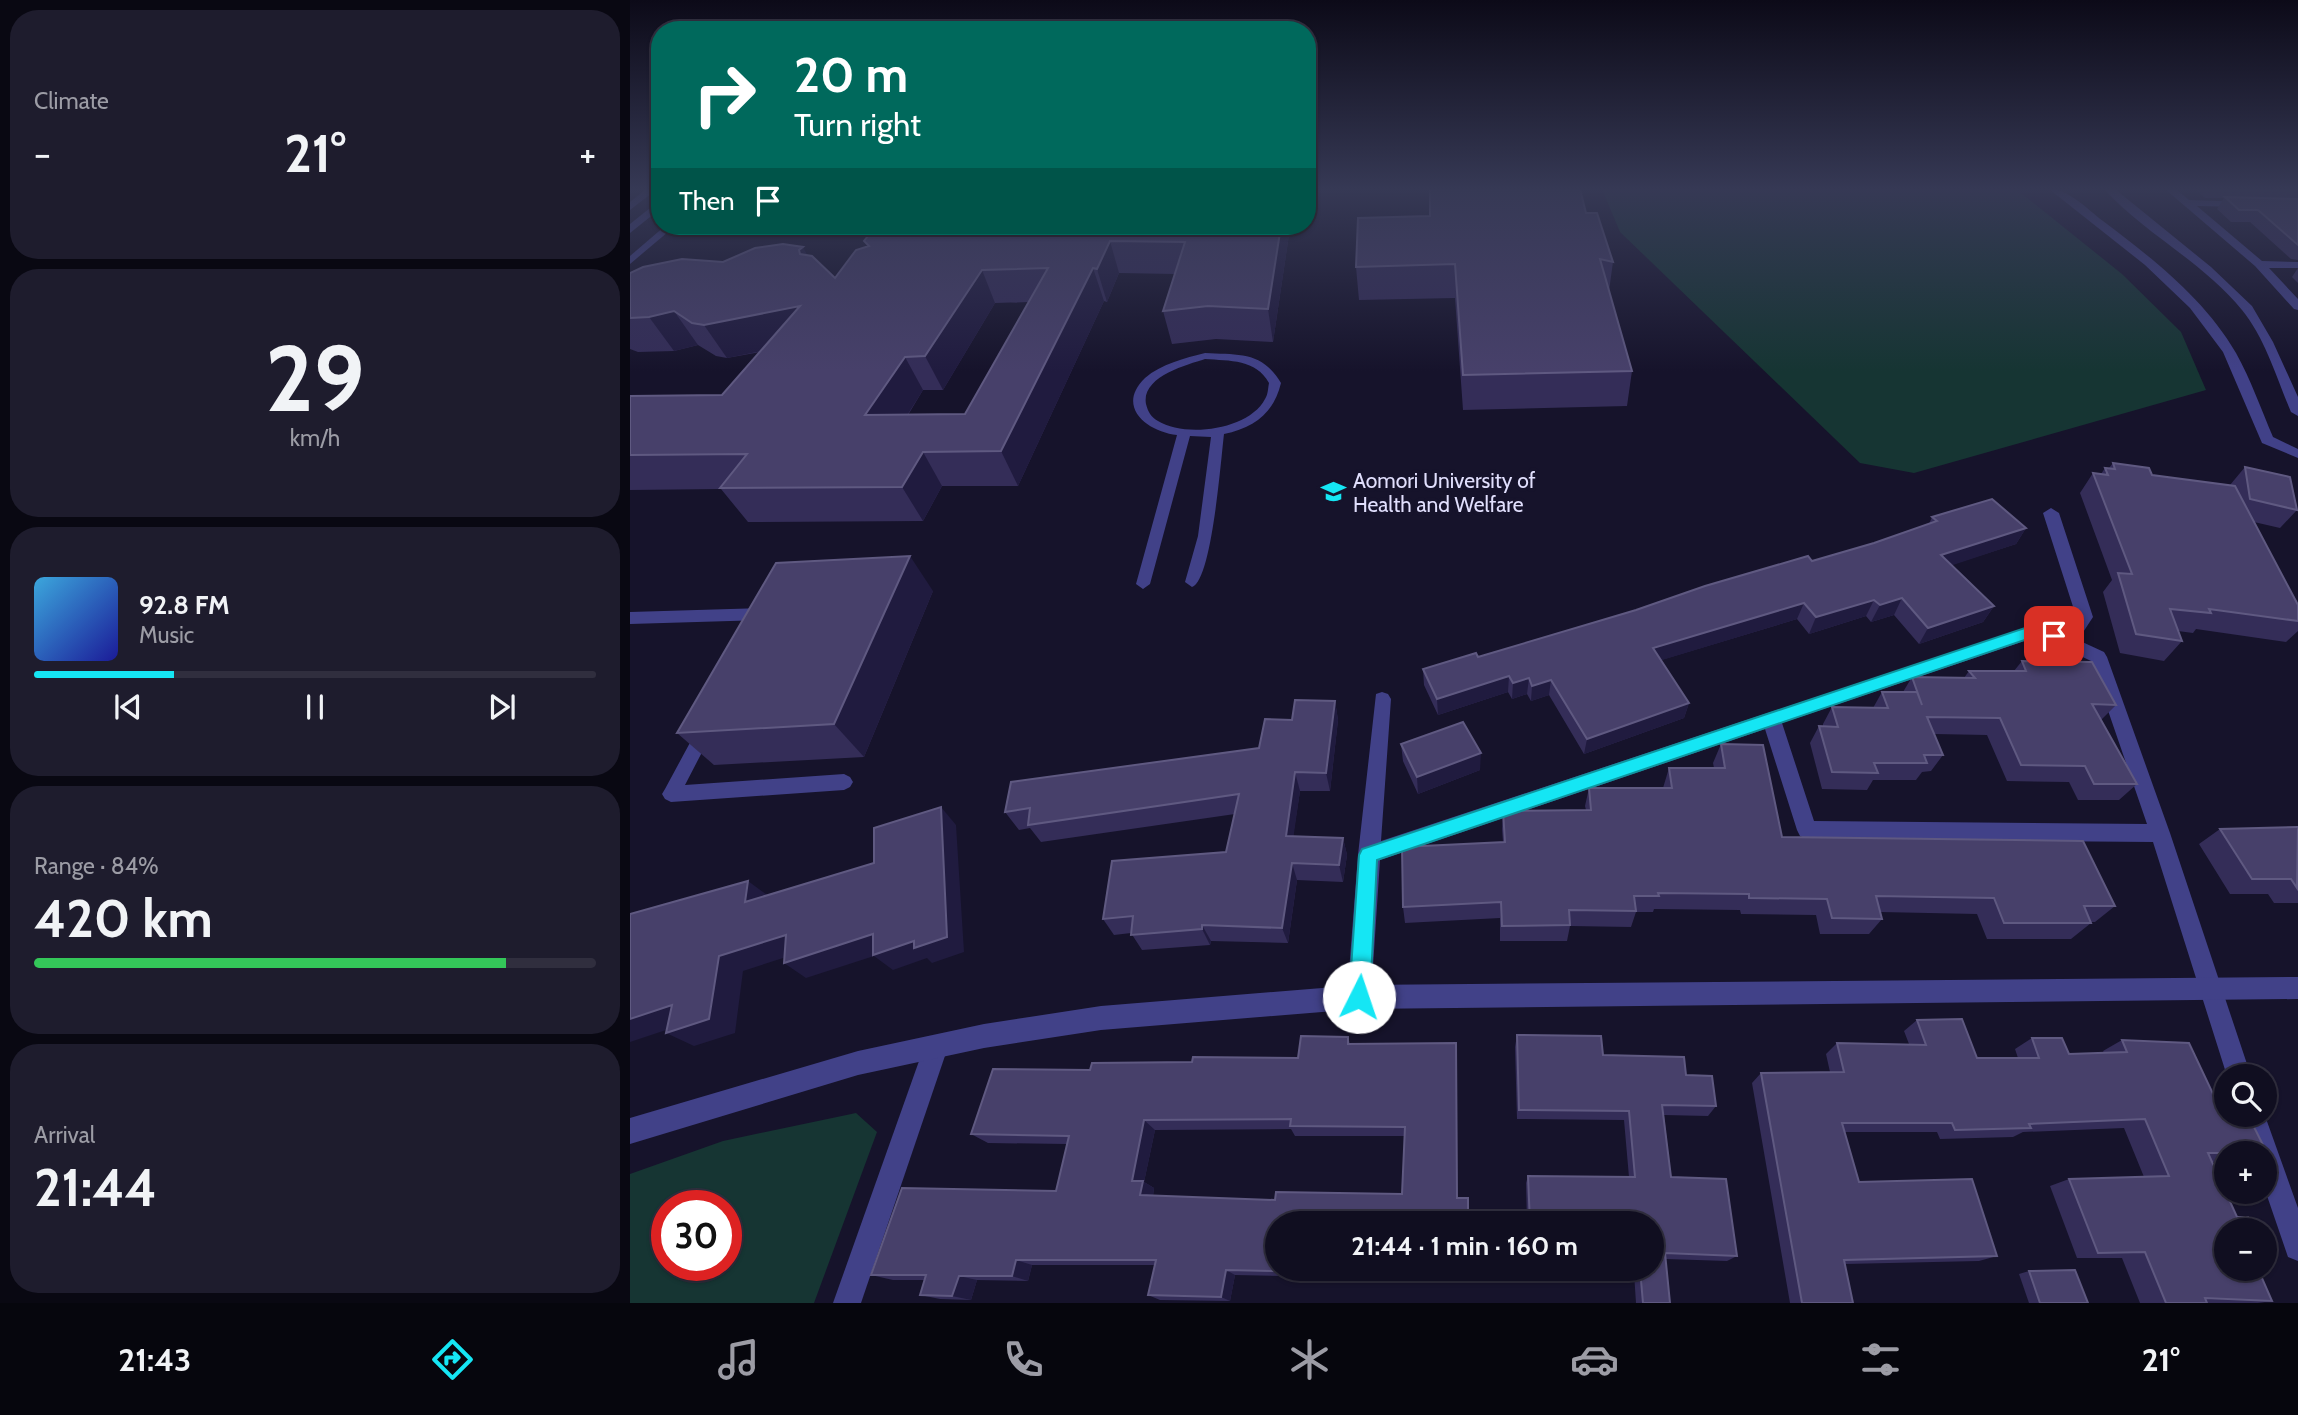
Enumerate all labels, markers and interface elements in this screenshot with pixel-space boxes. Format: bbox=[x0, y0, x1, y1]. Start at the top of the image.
text: 20 m bbox=[794, 45, 908, 104]
icon: right bbox=[679, 49, 770, 140]
text: Climate bbox=[34, 87, 109, 115]
text: Turn right bbox=[794, 105, 921, 144]
text: 21° bbox=[284, 122, 346, 185]
text: − bbox=[34, 130, 51, 177]
text: + bbox=[579, 130, 596, 177]
icon: arrive bbox=[749, 182, 787, 220]
text: Then bbox=[679, 185, 735, 217]
text: 29 bbox=[265, 323, 365, 434]
text: km/h bbox=[290, 424, 340, 452]
place label: Aomori University of Health and Welfare bbox=[1353, 468, 1536, 517]
school or university icon: Aomori University of Health and Welfare bbox=[1319, 478, 1347, 506]
text: 92.8 FM bbox=[139, 589, 230, 621]
pin bbox=[2024, 606, 2084, 666]
icon: arrive bbox=[2035, 617, 2073, 655]
text: Music bbox=[139, 621, 194, 649]
icon: previous bbox=[109, 688, 147, 726]
icon: pause bbox=[296, 688, 334, 726]
icon: next bbox=[483, 688, 521, 726]
text: Range · 84% bbox=[34, 852, 159, 880]
text: 420 km bbox=[34, 887, 213, 950]
position arrow bbox=[1322, 960, 1396, 1034]
map controls bbox=[2214, 1064, 2277, 1281]
button: search bbox=[2214, 1064, 2277, 1127]
text: Arrival bbox=[34, 1121, 95, 1149]
button: + bbox=[2214, 1141, 2277, 1204]
text: 21:44 bbox=[34, 1156, 157, 1219]
speed limit sign: 30 bbox=[651, 1190, 742, 1281]
button: − bbox=[2214, 1218, 2277, 1281]
text: 21:44 · 1 min · 160 m bbox=[1351, 1230, 1578, 1262]
icon: directions bbox=[428, 1335, 477, 1384]
icon: music bbox=[714, 1335, 763, 1384]
icon: phone bbox=[999, 1335, 1048, 1384]
icon: climate bbox=[1285, 1335, 1334, 1384]
icon: car bbox=[1570, 1335, 1619, 1384]
icon: filters bbox=[1856, 1335, 1905, 1384]
text: 21:43 bbox=[118, 1340, 191, 1379]
text: 21° bbox=[2142, 1340, 2180, 1379]

